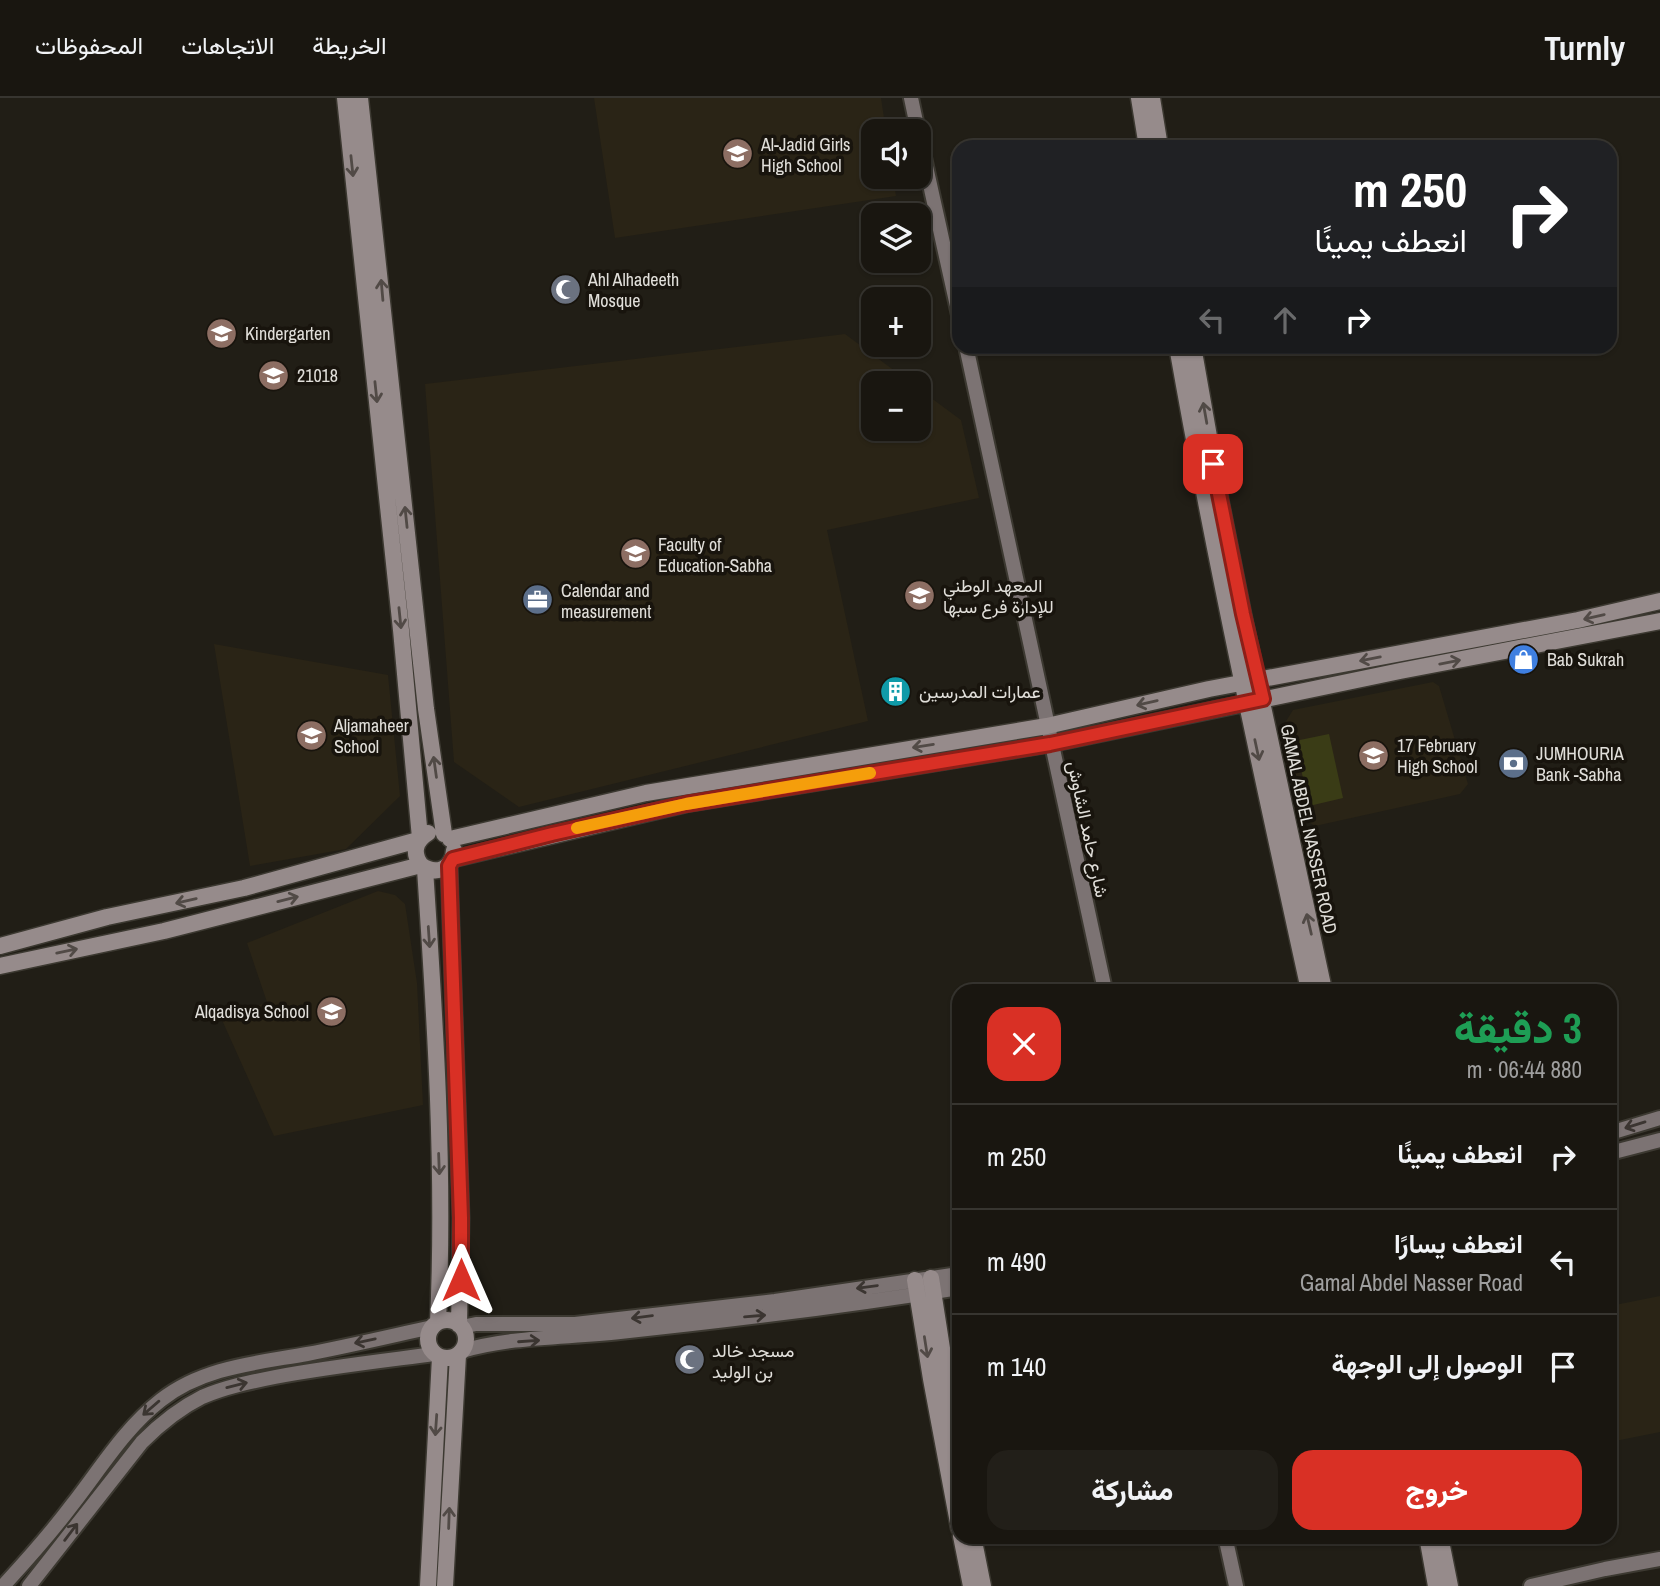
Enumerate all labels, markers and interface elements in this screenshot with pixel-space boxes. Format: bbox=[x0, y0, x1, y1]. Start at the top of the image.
text: Turnly bbox=[1544, 26, 1625, 70]
text: المحفوظات bbox=[35, 29, 143, 61]
text: الاتجاهات bbox=[181, 29, 274, 61]
text: الخريطة bbox=[312, 29, 387, 61]
map controls bbox=[861, 119, 931, 441]
button: sound bbox=[861, 119, 931, 189]
place label: Al-Jadid Girls High School bbox=[760, 132, 850, 178]
school or university icon: Al-Jadid Girls High School bbox=[721, 137, 755, 171]
one-way arrow bbox=[346, 154, 359, 177]
text: 250 m bbox=[1353, 156, 1467, 222]
icon: right bbox=[1491, 168, 1582, 259]
button: layers bbox=[861, 203, 931, 273]
text: انعطف يمينًا bbox=[1314, 219, 1467, 262]
place label: Ahl Alhadeeth Mosque bbox=[587, 267, 679, 313]
mosque icon: Ahl Alhadeeth Mosque bbox=[548, 272, 582, 306]
one-way arrow bbox=[375, 280, 388, 302]
button: + bbox=[861, 287, 931, 357]
icon: left bbox=[1193, 301, 1231, 339]
icon: ahead bbox=[1266, 301, 1304, 339]
icon: right bbox=[1339, 301, 1377, 339]
school or university icon: Kindergarten bbox=[205, 316, 239, 350]
place label: Kindergarten bbox=[245, 321, 330, 346]
school or university icon: 21018 bbox=[257, 358, 291, 392]
place label: 21018 bbox=[297, 363, 338, 388]
button: − bbox=[861, 371, 931, 441]
one-way arrow bbox=[370, 380, 383, 403]
one-way arrow bbox=[1198, 402, 1211, 425]
pin bbox=[1183, 434, 1243, 494]
icon: arrive bbox=[1194, 445, 1232, 483]
one-way arrow bbox=[399, 506, 412, 528]
place label: Faculty of Education-Sabha bbox=[658, 532, 772, 578]
school or university icon: Faculty of Education-Sabha bbox=[618, 537, 652, 571]
place label: المعهد الوطني للإدارة فرع سبها bbox=[943, 573, 1054, 619]
place label: Calendar and measurement bbox=[561, 578, 651, 624]
school or university icon: المعهد الوطني للإدارة فرع سبها bbox=[903, 578, 937, 612]
office icon: Calendar and measurement bbox=[521, 583, 555, 617]
one-way arrow bbox=[394, 607, 407, 629]
one-way arrow bbox=[1583, 611, 1605, 624]
shop icon: Bab Sukrah bbox=[1507, 642, 1541, 676]
place label: Bab Sukrah bbox=[1547, 647, 1624, 672]
one-way arrow bbox=[1359, 653, 1382, 666]
one-way arrow bbox=[1438, 655, 1461, 668]
building icon: عمارات المدرسين bbox=[879, 674, 913, 708]
place label: عمارات المدرسين bbox=[919, 679, 1041, 704]
one-way arrow bbox=[1136, 697, 1159, 711]
place label: Aljamaheer School bbox=[333, 713, 409, 759]
school or university icon: Aljamaheer School bbox=[294, 718, 328, 752]
street label: GAMAL ABDEL NASSER ROAD bbox=[1275, 722, 1343, 936]
place label: 17 February High School bbox=[1397, 733, 1477, 779]
one-way arrow bbox=[1250, 738, 1264, 761]
school or university icon: 17 February High School bbox=[1357, 738, 1391, 772]
one-way arrow bbox=[913, 739, 935, 752]
place label: JUMHOURIA Bank -Sabha bbox=[1536, 741, 1624, 787]
bank icon: JUMHOURIA Bank -Sabha bbox=[1496, 746, 1530, 780]
one-way arrow bbox=[428, 756, 441, 779]
street label: شارع حامد الشاوش bbox=[1061, 758, 1115, 900]
one-way arrow bbox=[276, 892, 299, 905]
one-way arrow bbox=[175, 894, 198, 908]
one-way arrow bbox=[1302, 913, 1316, 936]
one-way arrow bbox=[423, 925, 436, 948]
one-way arrow bbox=[55, 944, 78, 958]
school or university icon: Alqadisya School bbox=[315, 994, 349, 1028]
place label: Alqadisya School bbox=[194, 999, 309, 1024]
text: 3 دقيقة bbox=[1454, 1000, 1582, 1056]
button: close bbox=[987, 1007, 1061, 1081]
text: 880 m · 06:44 bbox=[1467, 1054, 1582, 1085]
one-way arrow bbox=[1624, 1120, 1646, 1133]
text: انعطف يمينًا bbox=[1397, 1136, 1523, 1171]
icon: right bbox=[1544, 1138, 1582, 1176]
text: 250 m bbox=[987, 1139, 1046, 1174]
one-way arrow bbox=[432, 1152, 445, 1175]
text: انعطف يسارًا bbox=[1394, 1226, 1523, 1261]
position arrow bbox=[424, 1243, 498, 1317]
icon: left bbox=[1544, 1243, 1582, 1281]
text: 490 m bbox=[987, 1244, 1046, 1279]
text: Gamal Abdel Nasser Road bbox=[1300, 1267, 1523, 1298]
one-way arrow bbox=[856, 1281, 879, 1294]
one-way arrow bbox=[743, 1309, 766, 1322]
one-way arrow bbox=[631, 1310, 654, 1323]
one-way arrow bbox=[517, 1334, 540, 1347]
one-way arrow bbox=[920, 1335, 933, 1358]
one-way arrow bbox=[355, 1336, 377, 1349]
place label: مسجد خالد بن الوليد bbox=[712, 1338, 794, 1384]
mosque icon: مسجد خالد بن الوليد bbox=[672, 1343, 706, 1377]
text: الوصول إلى الوجهة bbox=[1331, 1346, 1523, 1381]
icon: arrive bbox=[1544, 1348, 1582, 1386]
text: 140 m bbox=[987, 1349, 1046, 1384]
one-way arrow bbox=[225, 1378, 248, 1391]
one-way arrow bbox=[143, 1400, 161, 1416]
one-way arrow bbox=[429, 1413, 442, 1436]
button: مشاركة bbox=[987, 1450, 1278, 1530]
button: خروج bbox=[1292, 1450, 1582, 1530]
one-way arrow bbox=[442, 1507, 455, 1530]
one-way arrow bbox=[63, 1523, 78, 1542]

